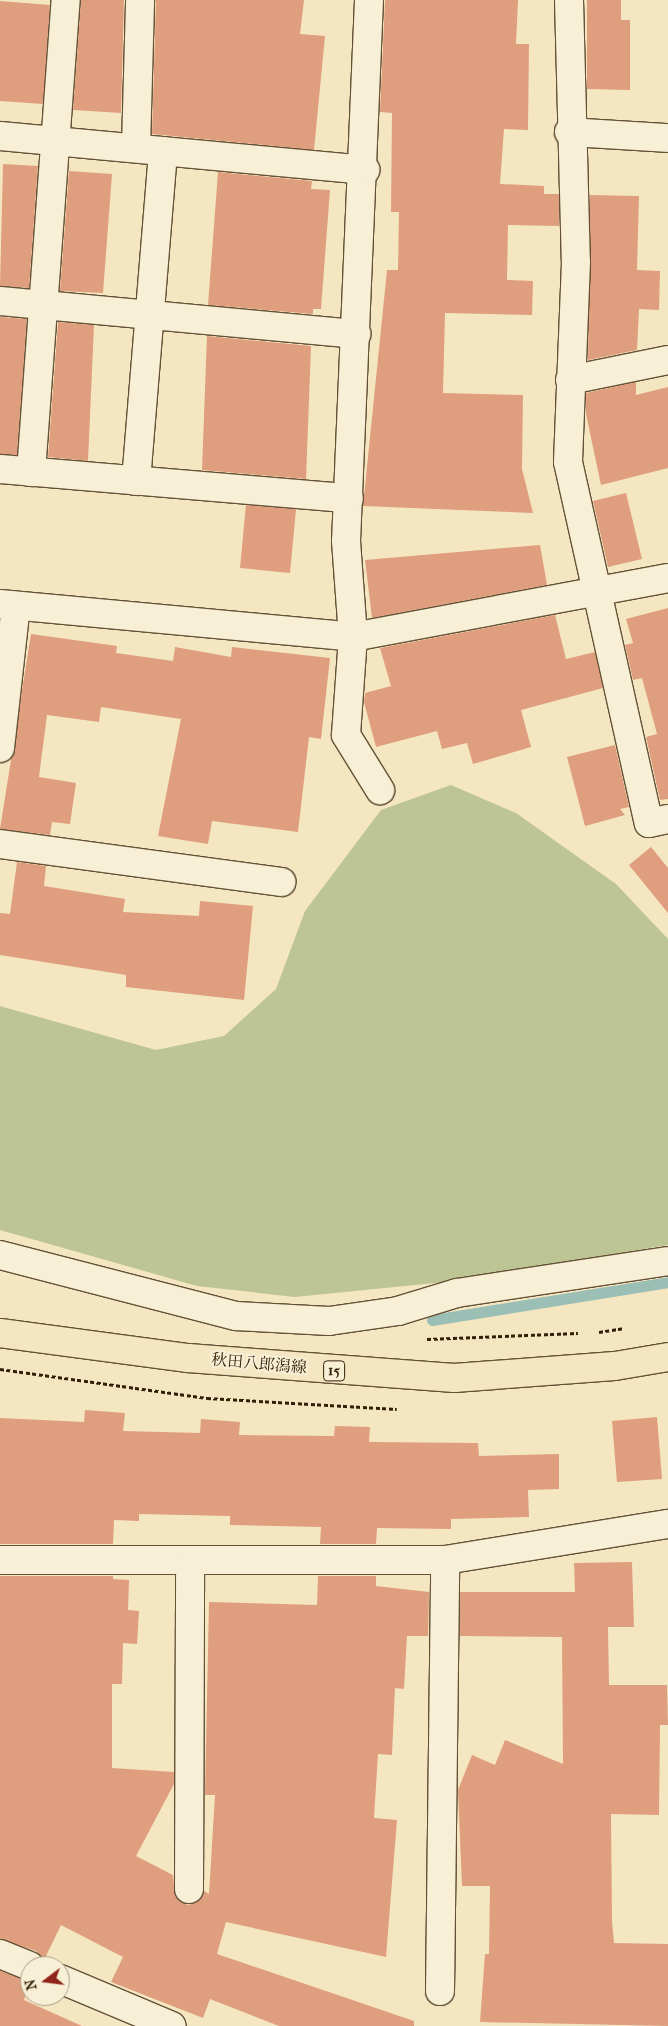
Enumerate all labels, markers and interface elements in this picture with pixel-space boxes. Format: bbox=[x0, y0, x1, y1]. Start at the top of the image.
street label: 秋田八郎潟線 bbox=[210, 1350, 308, 1378]
road number: 15 bbox=[323, 1358, 345, 1384]
north arrow bbox=[20, 1956, 70, 2006]
text: N bbox=[21, 1977, 41, 1992]

